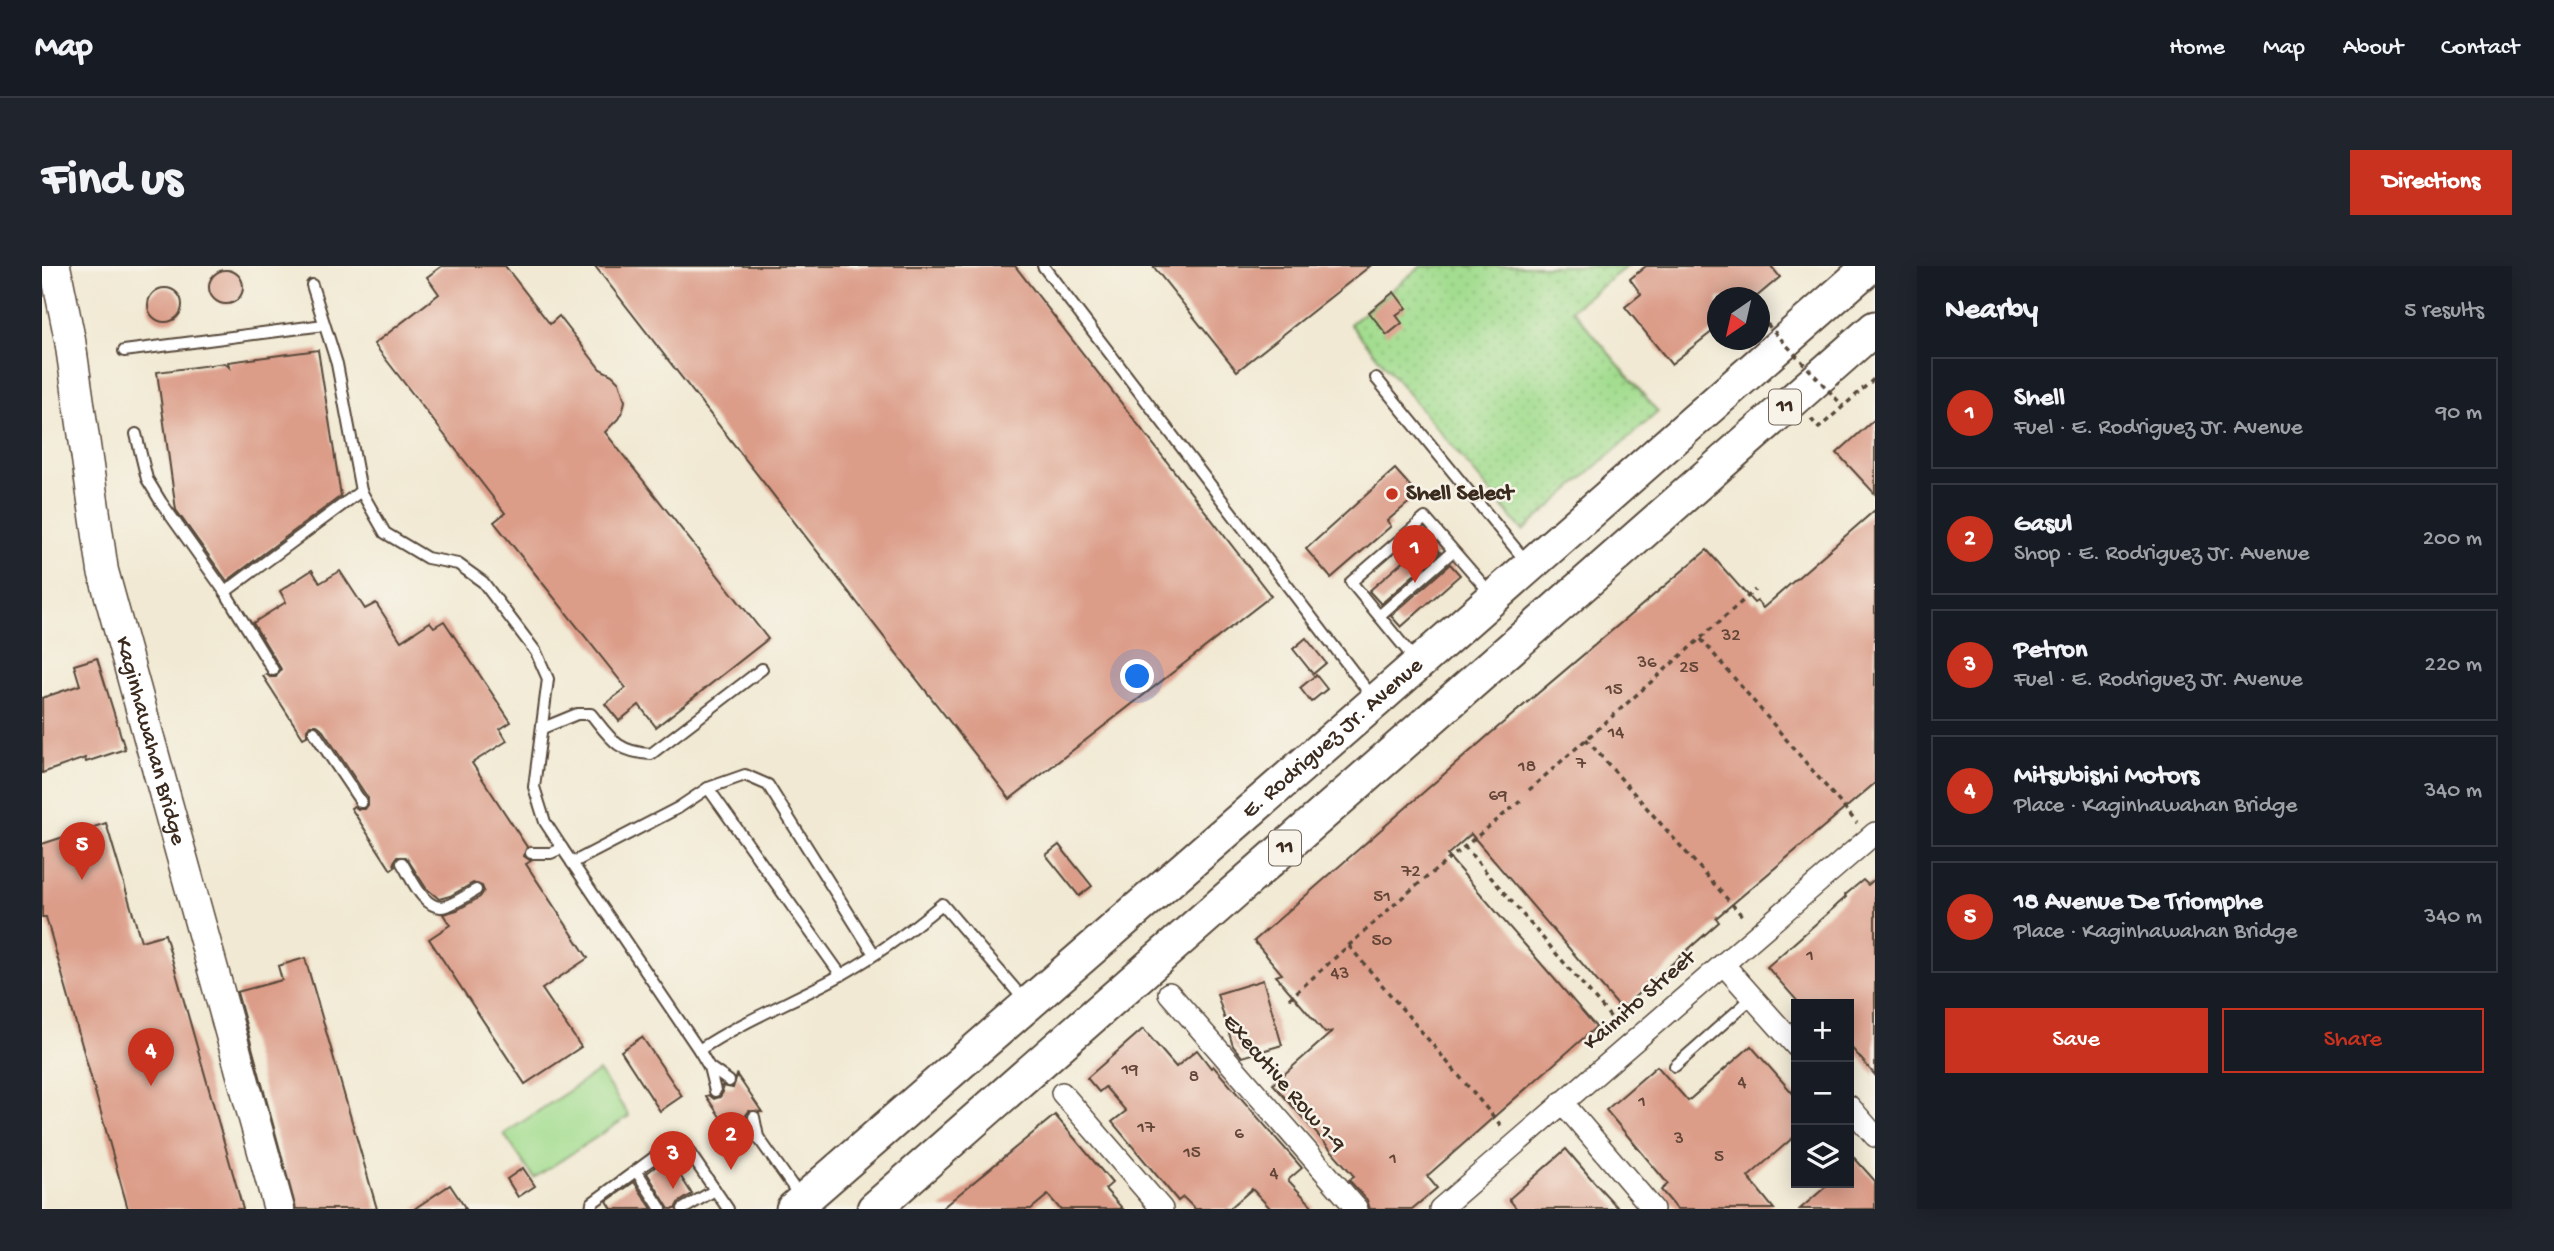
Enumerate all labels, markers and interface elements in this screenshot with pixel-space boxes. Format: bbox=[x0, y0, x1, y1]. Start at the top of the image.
text: Map bbox=[35, 29, 92, 67]
text: Home bbox=[2169, 34, 2225, 63]
text: Map bbox=[2263, 34, 2305, 63]
text: About bbox=[2343, 34, 2403, 63]
text: Contact bbox=[2441, 34, 2519, 63]
button: Directions bbox=[2350, 150, 2512, 215]
text: Find us bbox=[42, 153, 182, 211]
north arrow bbox=[1707, 287, 1770, 350]
text: Nearby bbox=[1945, 294, 2038, 329]
text: 5 results bbox=[2404, 298, 2484, 325]
text: Shell bbox=[2014, 384, 2065, 415]
road number: 11 bbox=[1769, 390, 1801, 424]
text: 1 bbox=[1965, 400, 1975, 427]
text: 90 m bbox=[2436, 400, 2482, 427]
text: Fuel · E. Rodriguez Jr. Avenue bbox=[2014, 415, 2303, 442]
place label: Shell Select bbox=[1406, 481, 1516, 508]
marker: Shell Select bbox=[1384, 486, 1400, 502]
text: Gasul bbox=[2014, 510, 2072, 541]
pin: 1 bbox=[1392, 525, 1438, 583]
text: 2 bbox=[1964, 526, 1976, 553]
text: 200 m bbox=[2423, 526, 2482, 553]
text: Shop · E. Rodriguez Jr. Avenue bbox=[2014, 541, 2310, 568]
house number: 32 bbox=[1720, 625, 1741, 648]
street label: Kaginhawahan Bridge bbox=[108, 634, 192, 849]
text: Petron bbox=[2014, 636, 2087, 667]
street label: E. Rodriguez Jr. Avenue bbox=[1237, 652, 1430, 825]
house number: 36 bbox=[1636, 652, 1657, 675]
text: 3 bbox=[1964, 652, 1976, 679]
text: 220 m bbox=[2425, 652, 2482, 679]
house number: 25 bbox=[1679, 657, 1699, 680]
your location bbox=[1120, 659, 1154, 693]
text: Fuel · E. Rodriguez Jr. Avenue bbox=[2014, 667, 2303, 694]
house number: 15 bbox=[1604, 679, 1623, 702]
house number: 14 bbox=[1607, 722, 1624, 745]
house number: 7 bbox=[1575, 753, 1587, 776]
house number: 18 bbox=[1517, 756, 1536, 779]
text: Mitsubishi Motors bbox=[2014, 762, 2199, 793]
text: 4 bbox=[1965, 778, 1975, 805]
text: 340 m bbox=[2424, 778, 2482, 805]
house number: 69 bbox=[1488, 785, 1508, 808]
text: Place · Kaginhawahan Bridge bbox=[2014, 793, 2297, 820]
pin: 5 bbox=[59, 822, 105, 880]
road number: 11 bbox=[1269, 830, 1301, 866]
house number: 72 bbox=[1400, 861, 1421, 884]
house number: 51 bbox=[1373, 886, 1391, 909]
text: 18 Avenue De Triomphe bbox=[2014, 888, 2263, 919]
text: 5 bbox=[1964, 904, 1976, 931]
text: 340 m bbox=[2424, 904, 2482, 931]
text: Place · Kaginhawahan Bridge bbox=[2014, 919, 2297, 946]
house number: 50 bbox=[1372, 930, 1393, 953]
street label: Kaimito Street bbox=[1578, 944, 1703, 1057]
house number: 1 bbox=[1805, 945, 1814, 968]
house number: 43 bbox=[1331, 963, 1350, 986]
map controls bbox=[1791, 999, 1854, 1188]
button: + bbox=[1791, 999, 1854, 1062]
button: Save bbox=[1945, 1008, 2208, 1073]
button: Share bbox=[2222, 1008, 2484, 1073]
street label: Executive Row 1-9 bbox=[1216, 1009, 1351, 1159]
pin: 4 bbox=[128, 1028, 174, 1086]
house number: 19 bbox=[1120, 1059, 1139, 1082]
button: − bbox=[1791, 1062, 1854, 1125]
house number: 8 bbox=[1189, 1066, 1199, 1089]
house number: 4 bbox=[1738, 1072, 1747, 1095]
house number: 1 bbox=[1637, 1091, 1646, 1114]
pin: 2 bbox=[708, 1112, 754, 1170]
house number: 17 bbox=[1136, 1117, 1156, 1140]
house number: 6 bbox=[1234, 1123, 1244, 1146]
button: layers bbox=[1791, 1125, 1854, 1188]
house number: 3 bbox=[1673, 1128, 1684, 1151]
pin: 3 bbox=[650, 1131, 696, 1189]
house number: 15 bbox=[1182, 1142, 1201, 1165]
house number: 5 bbox=[1714, 1146, 1724, 1169]
house number: 1 bbox=[1388, 1148, 1397, 1171]
house number: 4 bbox=[1270, 1163, 1279, 1186]

